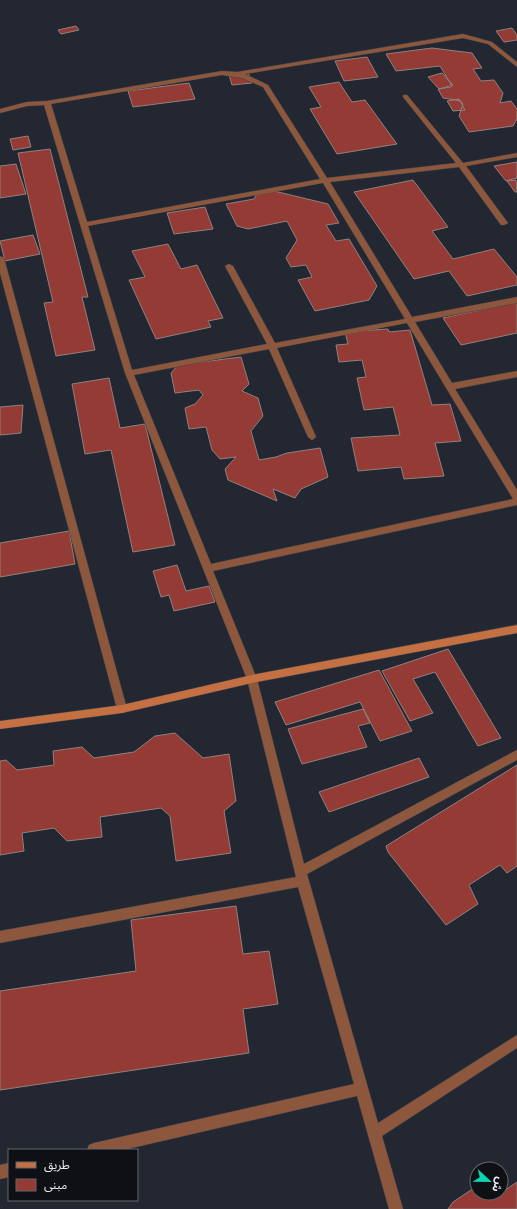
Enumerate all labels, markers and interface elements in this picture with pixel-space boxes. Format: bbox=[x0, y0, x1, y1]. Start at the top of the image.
legend bbox=[8, 1149, 138, 1201]
text: طريق bbox=[44, 1157, 70, 1173]
north arrow bbox=[469, 1161, 509, 1201]
text: ش bbox=[489, 1175, 508, 1194]
text: مبنى bbox=[44, 1177, 67, 1192]

